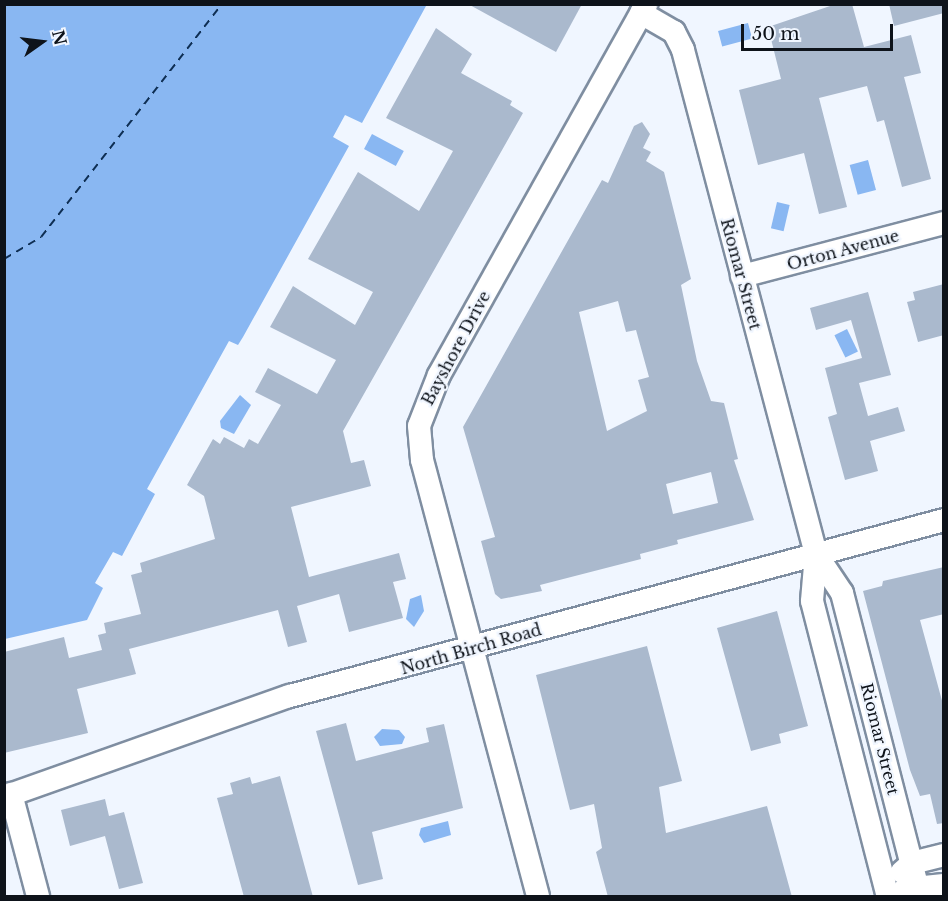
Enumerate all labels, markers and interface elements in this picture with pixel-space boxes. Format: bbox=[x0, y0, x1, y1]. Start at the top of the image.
north arrow bbox=[12, 12, 72, 72]
scale bar bbox=[744, 12, 896, 50]
text: 50 m bbox=[752, 23, 800, 45]
text: N bbox=[48, 28, 71, 47]
street label: Riomar Street bbox=[717, 216, 765, 332]
street label: Orton Avenue bbox=[785, 226, 901, 274]
street label: Bayshore Drive bbox=[418, 288, 494, 408]
street label: North Birch Road bbox=[398, 620, 544, 678]
street label: Riomar Street bbox=[857, 681, 903, 797]

